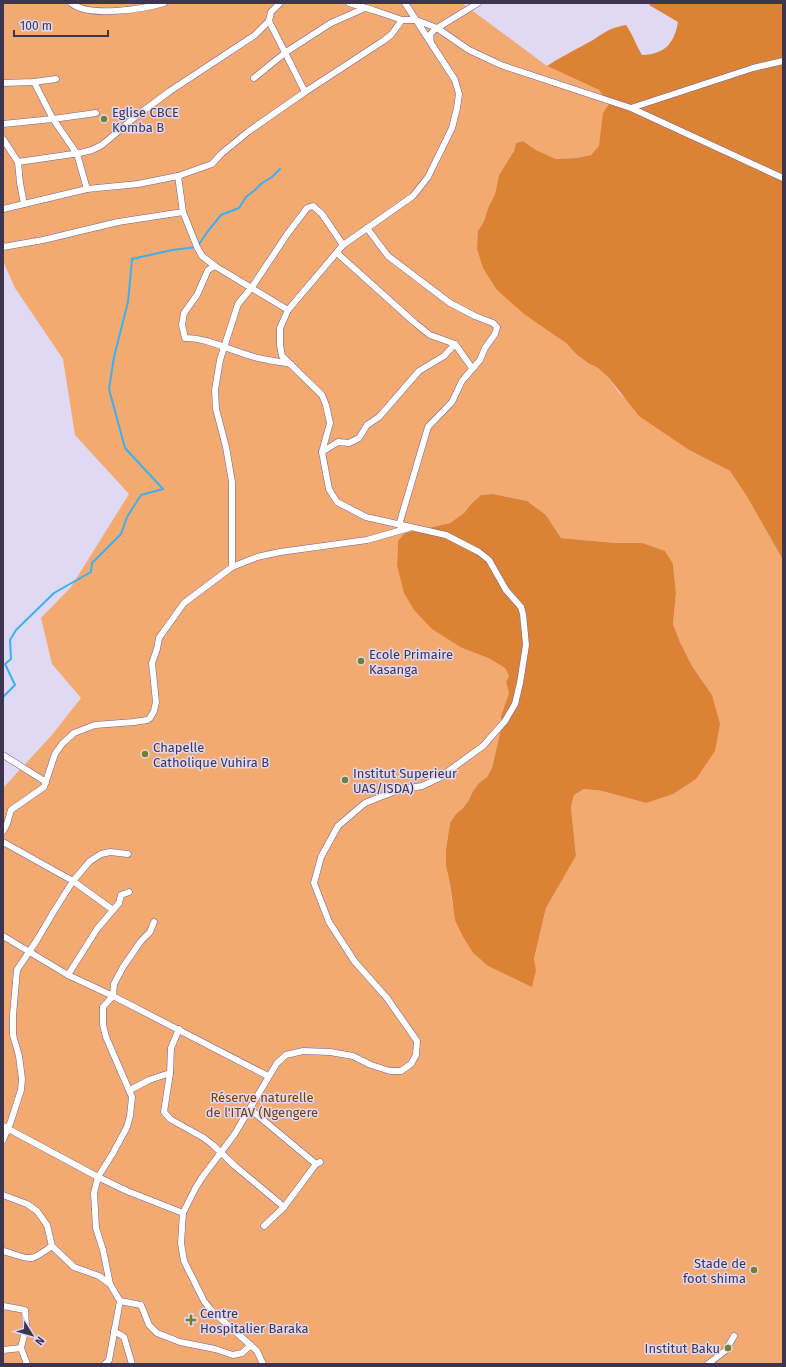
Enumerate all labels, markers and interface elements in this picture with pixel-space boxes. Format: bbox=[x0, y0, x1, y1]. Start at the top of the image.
scale bar bbox=[14, 12, 108, 38]
text: 100 m bbox=[20, 19, 52, 33]
place label: Eglise CBCE Komba B bbox=[112, 105, 179, 135]
marker: Eglise CBCE Komba B bbox=[99, 114, 109, 124]
place label: Ecole Primaire Kasanga bbox=[369, 647, 453, 677]
marker: Ecole Primaire Kasanga bbox=[356, 656, 366, 666]
place label: Chapelle Catholique Vuhira B bbox=[153, 740, 269, 770]
marker: Chapelle Catholique Vuhira B bbox=[140, 749, 150, 759]
place label: Institut Superieur UAS/ISDA) bbox=[353, 766, 457, 796]
marker: Institut Superieur UAS/ISDA) bbox=[340, 775, 350, 785]
park label: Réserve naturelle de l'ITAV (Ngengere bbox=[206, 1090, 318, 1120]
place label: Stade de foot shima bbox=[683, 1256, 746, 1286]
marker: Stade de foot shima bbox=[749, 1265, 759, 1275]
place label: Centre Hospitalier Baraka bbox=[200, 1306, 309, 1336]
marker: Centre Hospitalier Baraka bbox=[185, 1314, 197, 1326]
north arrow bbox=[12, 1315, 52, 1355]
text: N bbox=[32, 1334, 47, 1348]
place label: Institut Baku bbox=[645, 1341, 720, 1356]
marker: Institut Baku bbox=[723, 1343, 733, 1353]

